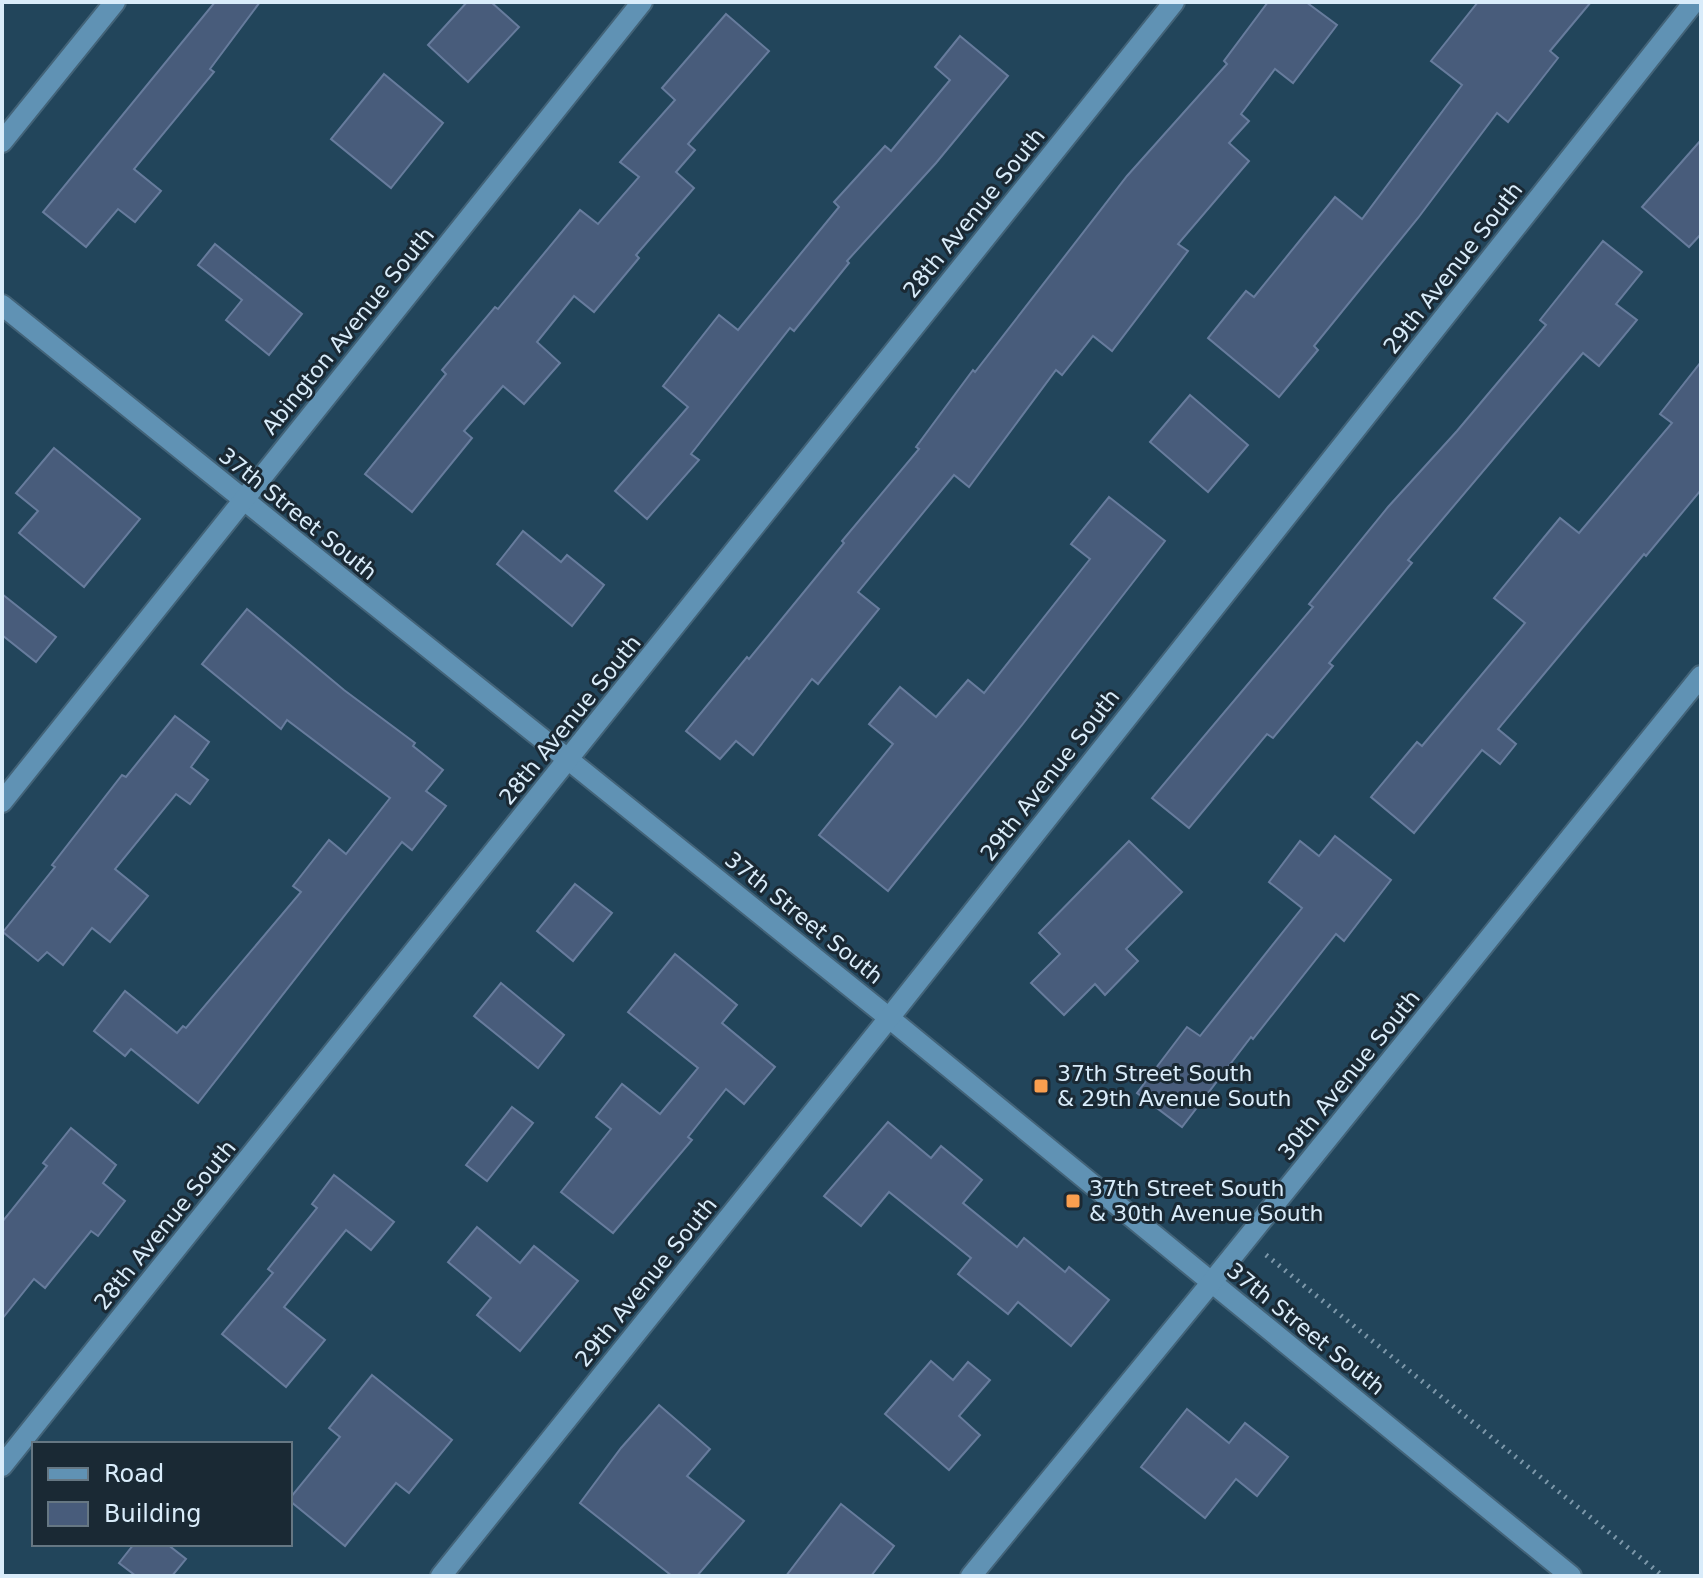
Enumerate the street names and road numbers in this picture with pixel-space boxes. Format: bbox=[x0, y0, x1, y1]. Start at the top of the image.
street label: 28th Avenue South bbox=[898, 123, 1050, 303]
street label: 29th Avenue South bbox=[1378, 177, 1528, 359]
street label: Abington Avenue South bbox=[257, 223, 439, 439]
street label: 37th Street South bbox=[214, 443, 382, 585]
street label: 28th Avenue South bbox=[494, 630, 646, 810]
street label: 29th Avenue South bbox=[975, 684, 1125, 866]
street label: 37th Street South bbox=[720, 847, 888, 989]
street label: 30th Avenue South bbox=[1273, 985, 1425, 1165]
street label: 28th Avenue South bbox=[89, 1135, 241, 1315]
street label: 29th Avenue South bbox=[570, 1192, 722, 1372]
street label: 37th Street South bbox=[1222, 1258, 1390, 1400]

